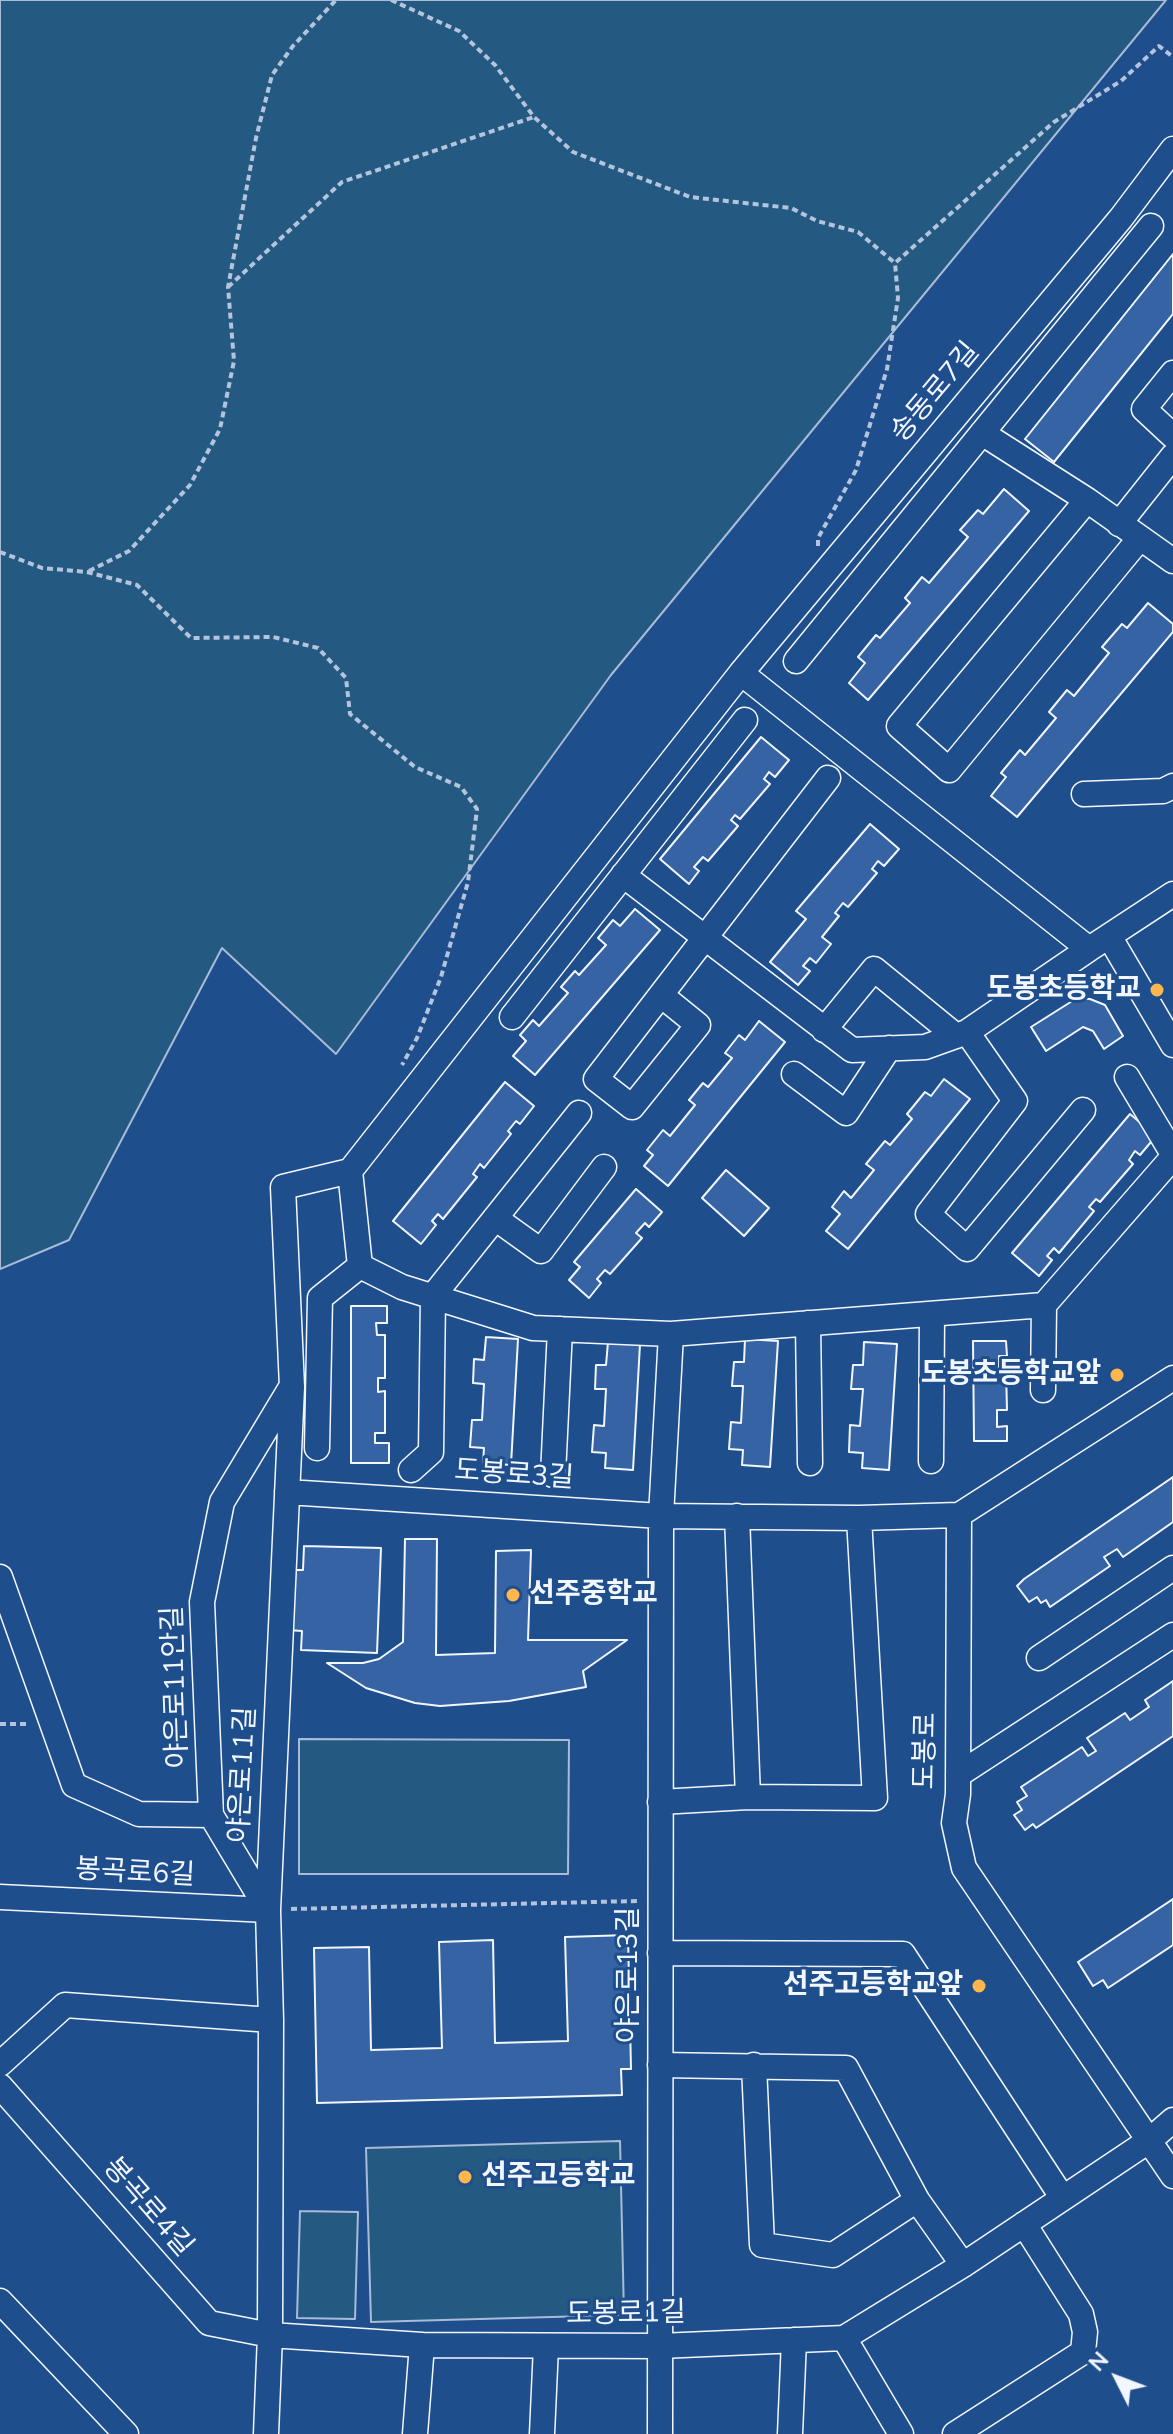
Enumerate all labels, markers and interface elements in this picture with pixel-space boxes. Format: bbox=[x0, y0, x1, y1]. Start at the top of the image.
street label: 송동로7길 bbox=[885, 336, 987, 450]
place label: 도봉초등학교 bbox=[986, 973, 1141, 1007]
marker: 도봉초등학교 bbox=[1148, 981, 1166, 999]
place label: 도봉초등학교앞 bbox=[921, 1358, 1101, 1392]
marker: 도봉초등학교앞 bbox=[1108, 1366, 1126, 1384]
street label: 도봉로3길 bbox=[453, 1455, 575, 1497]
place label: 선주중학교 bbox=[529, 1578, 658, 1612]
marker: 선주중학교 bbox=[504, 1586, 522, 1604]
street label: 야은로11안길 bbox=[157, 1605, 197, 1769]
street label: 야은로11길 bbox=[224, 1706, 264, 1844]
street label: 도봉로 bbox=[910, 1712, 944, 1790]
street label: 봉곡로6길 bbox=[74, 1854, 196, 1894]
street label: 야은로13길 bbox=[613, 1907, 647, 2043]
place label: 선주고등학교앞 bbox=[783, 1969, 963, 2003]
marker: 선주고등학교앞 bbox=[970, 1977, 988, 1995]
street label: 봉곡로4길 bbox=[95, 2152, 199, 2264]
place label: 선주고등학교 bbox=[481, 2160, 636, 2194]
marker: 선주고등학교 bbox=[456, 2168, 474, 2186]
street label: 도봉로1길 bbox=[566, 2297, 686, 2333]
north arrow bbox=[1077, 2338, 1157, 2418]
text: N bbox=[1083, 2346, 1116, 2378]

